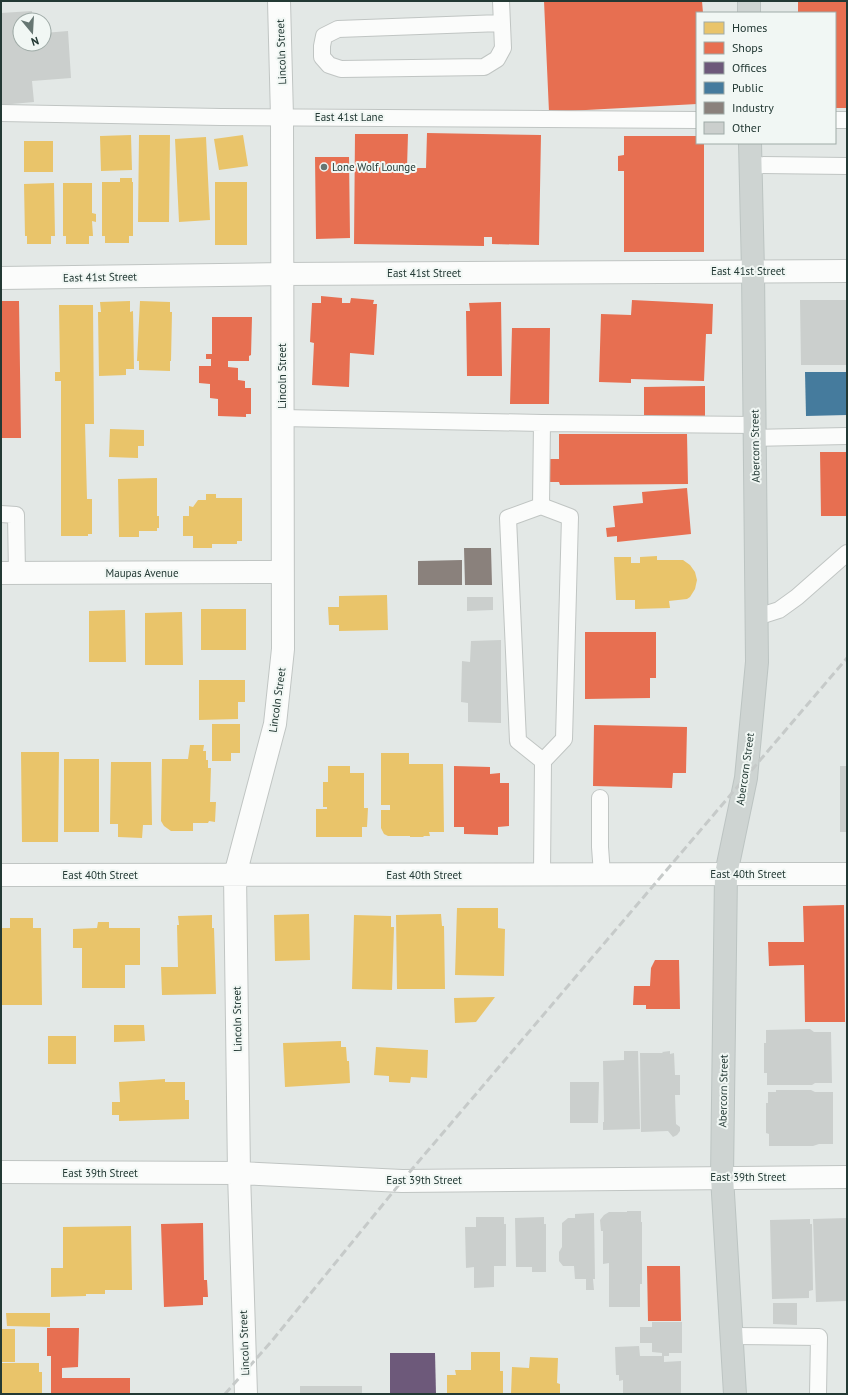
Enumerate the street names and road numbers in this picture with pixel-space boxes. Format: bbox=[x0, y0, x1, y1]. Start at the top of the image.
street label: Lincoln Street bbox=[273, 19, 289, 85]
street label: East 41st Lane bbox=[315, 110, 384, 124]
street label: East 41st Street bbox=[711, 264, 785, 278]
street label: East 41st Street bbox=[387, 266, 461, 280]
street label: East 41st Street bbox=[63, 269, 137, 285]
street label: Lincoln Street bbox=[275, 343, 289, 409]
street label: Abercorn Street bbox=[747, 409, 763, 483]
street label: Maupas Avenue bbox=[105, 566, 179, 580]
street label: Lincoln Street bbox=[266, 666, 289, 733]
street label: Abercorn Street bbox=[733, 732, 757, 806]
street label: East 40th Street bbox=[710, 867, 786, 881]
street label: East 40th Street bbox=[62, 868, 138, 882]
street label: East 40th Street bbox=[386, 868, 462, 882]
street label: Lincoln Street bbox=[229, 986, 245, 1052]
street label: Abercorn Street bbox=[715, 1054, 731, 1128]
street label: East 39th Street bbox=[62, 1166, 138, 1180]
street label: East 39th Street bbox=[710, 1170, 786, 1184]
street label: East 39th Street bbox=[386, 1173, 462, 1187]
street label: Lincoln Street bbox=[236, 1310, 252, 1376]

